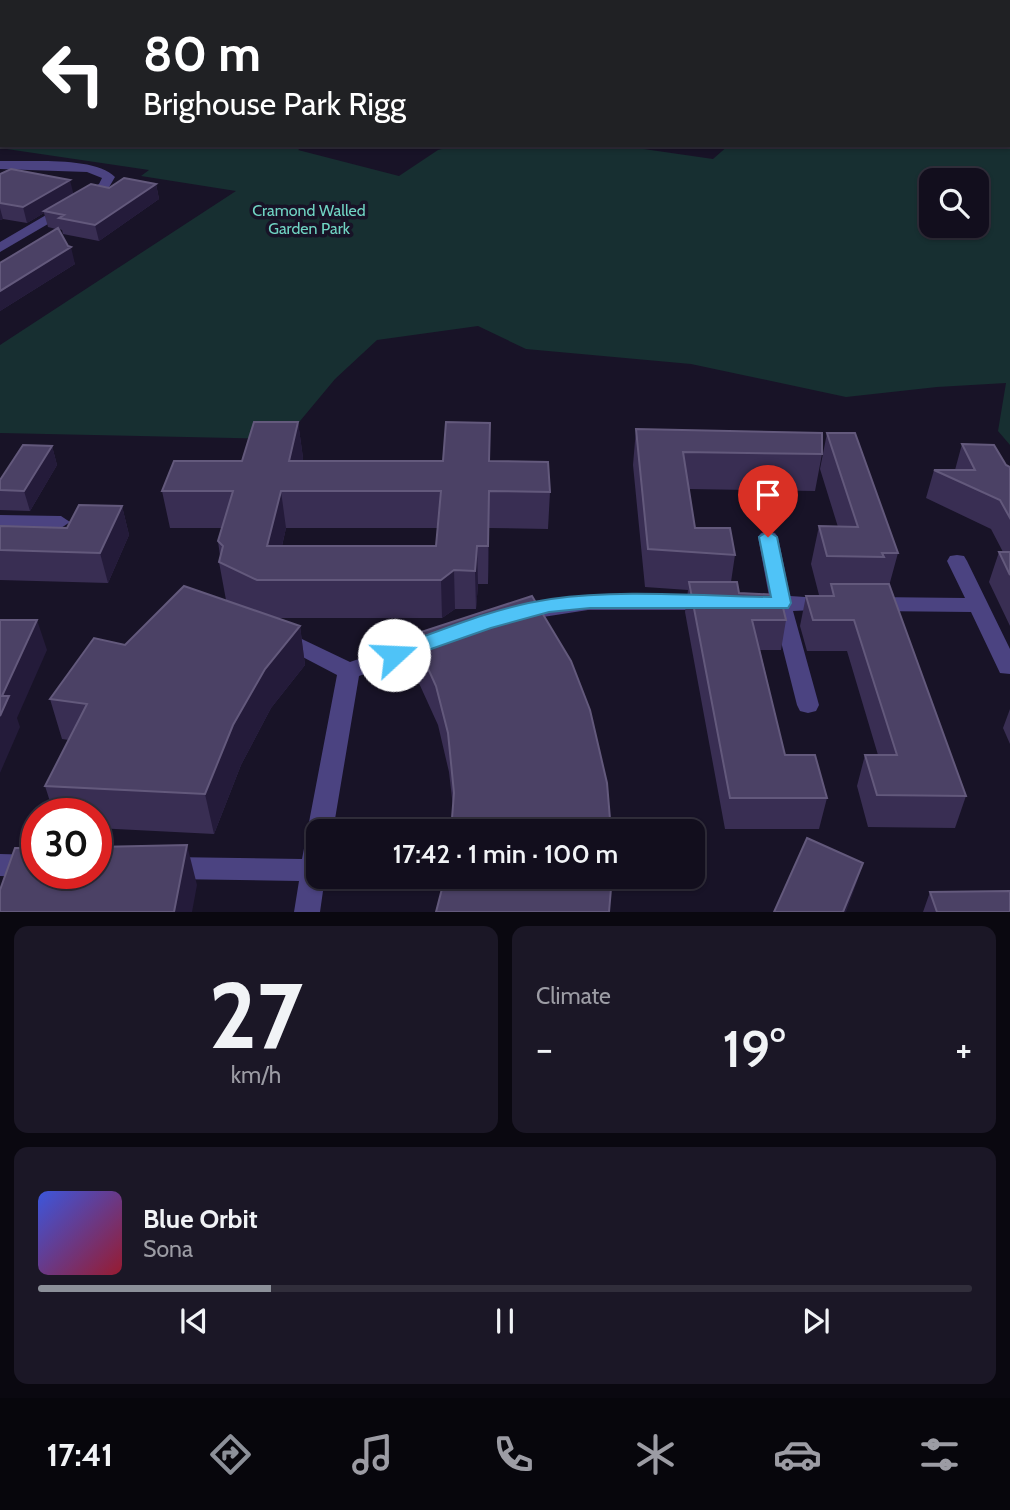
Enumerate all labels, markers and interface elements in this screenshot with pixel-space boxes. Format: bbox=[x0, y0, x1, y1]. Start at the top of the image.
text: 80 m bbox=[143, 24, 261, 83]
icon: left bbox=[28, 28, 119, 119]
text: Brighouse Park Rigg bbox=[143, 84, 406, 123]
map controls bbox=[919, 168, 989, 238]
button: search bbox=[919, 168, 989, 238]
park label: Cramond Walled Garden Park bbox=[252, 201, 366, 238]
pin bbox=[738, 465, 798, 537]
icon: arrive bbox=[749, 476, 787, 514]
position arrow bbox=[357, 618, 431, 692]
speed limit sign: 30 bbox=[21, 798, 112, 889]
text: 17:42 · 1 min · 100 m bbox=[393, 838, 618, 870]
text: 27 bbox=[209, 960, 303, 1071]
text: Climate bbox=[536, 982, 611, 1010]
text: 19° bbox=[723, 1017, 785, 1080]
text: − bbox=[536, 1025, 553, 1072]
text: + bbox=[955, 1025, 972, 1072]
text: km/h bbox=[231, 1061, 281, 1089]
text: Blue Orbit bbox=[143, 1203, 258, 1235]
text: Sona bbox=[143, 1235, 193, 1263]
icon: previous bbox=[175, 1302, 213, 1340]
icon: pause bbox=[486, 1302, 524, 1340]
icon: next bbox=[797, 1302, 835, 1340]
icon: directions bbox=[206, 1430, 255, 1479]
icon: music bbox=[348, 1430, 397, 1479]
icon: phone bbox=[489, 1430, 538, 1479]
icon: climate bbox=[631, 1430, 680, 1479]
icon: car bbox=[773, 1430, 822, 1479]
icon: filters bbox=[915, 1430, 964, 1479]
text: 17:41 bbox=[46, 1435, 113, 1474]

